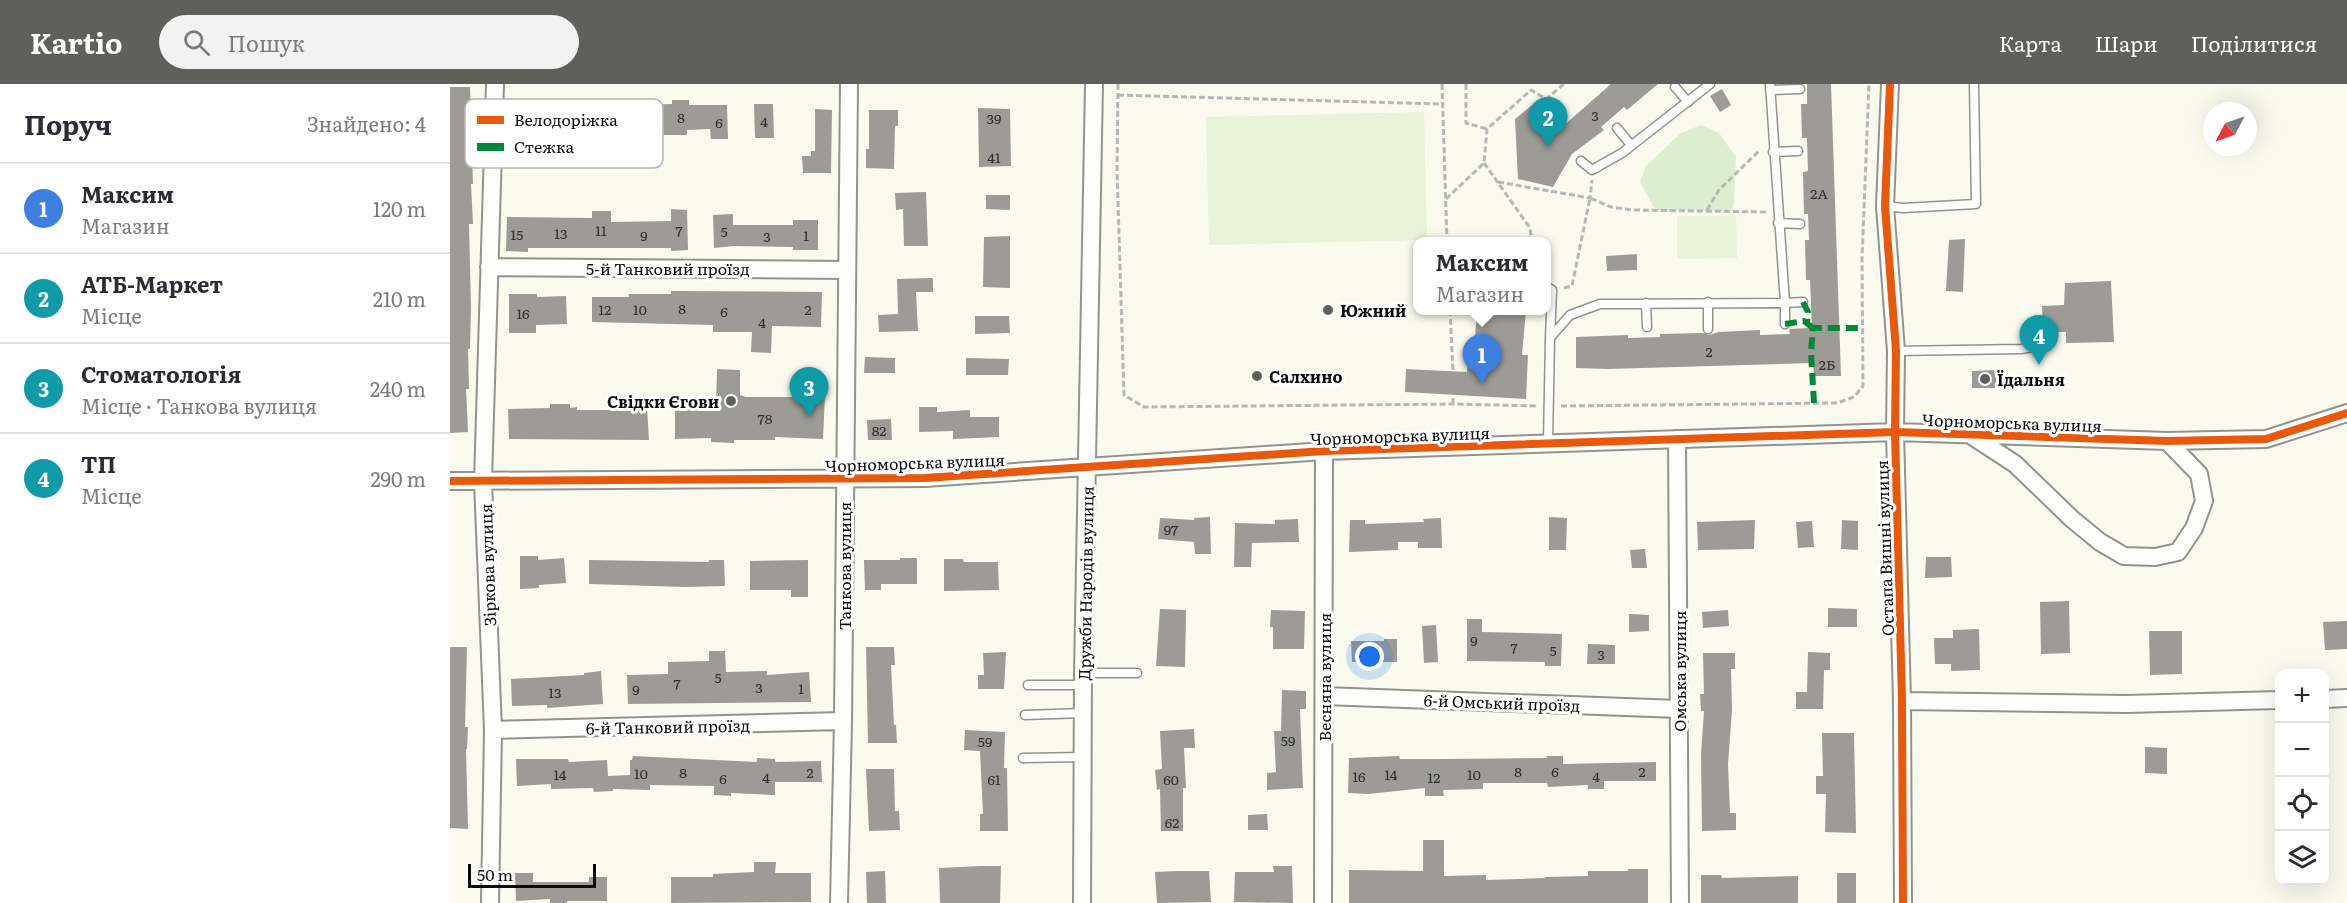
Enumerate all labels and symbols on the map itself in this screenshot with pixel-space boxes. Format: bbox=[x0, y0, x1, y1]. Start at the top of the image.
pin: 2 bbox=[1528, 98, 1568, 147]
legend bbox=[465, 99, 663, 168]
north arrow bbox=[2203, 102, 2257, 156]
house number: 3 bbox=[1591, 105, 1599, 125]
text: Велодоріжка bbox=[514, 107, 618, 131]
house number: 8 bbox=[677, 107, 685, 127]
house number: 39 bbox=[987, 108, 1001, 128]
house number: 4 bbox=[760, 111, 768, 131]
house number: 6 bbox=[715, 112, 723, 132]
text: Стежка bbox=[514, 134, 575, 158]
house number: 41 bbox=[987, 147, 1001, 167]
house number: 2А bbox=[1810, 183, 1828, 203]
house number: 11 bbox=[595, 220, 607, 240]
house number: 7 bbox=[675, 220, 683, 240]
house number: 5 bbox=[720, 221, 728, 241]
house number: 13 bbox=[554, 223, 568, 243]
house number: 15 bbox=[511, 224, 523, 244]
house number: 9 bbox=[640, 225, 648, 245]
house number: 1 bbox=[803, 225, 809, 245]
house number: 3 bbox=[763, 226, 771, 246]
street label: 5-й Танковий проїзд bbox=[586, 256, 750, 280]
house number: 8 bbox=[678, 298, 686, 318]
place label: Южний bbox=[1340, 298, 1406, 322]
house number: 12 bbox=[599, 299, 611, 319]
house number: 10 bbox=[633, 299, 647, 319]
house number: 2 bbox=[804, 299, 812, 319]
house number: 6 bbox=[720, 301, 728, 321]
house number: 16 bbox=[516, 303, 530, 323]
marker: Южний bbox=[1321, 303, 1335, 317]
house number: 4 bbox=[758, 312, 766, 332]
pin: 4 bbox=[2020, 316, 2058, 365]
pin: 1 bbox=[1462, 334, 1502, 384]
house number: 2 bbox=[1705, 341, 1713, 361]
house number: 2Б bbox=[1819, 354, 1835, 374]
place label: Салхино bbox=[1269, 364, 1343, 388]
place label: Їдальня bbox=[1997, 367, 2065, 391]
pin: 3 bbox=[790, 368, 828, 417]
marker: Салхино bbox=[1250, 369, 1264, 383]
marker: Їдальня bbox=[1978, 372, 1992, 386]
place label: Свідки Єгови bbox=[607, 389, 719, 413]
marker: Свідки Єгови bbox=[724, 394, 738, 408]
street label: Чорноморська вулиця bbox=[1922, 407, 2102, 437]
house number: 78 bbox=[758, 408, 773, 428]
house number: 82 bbox=[872, 420, 886, 440]
street label: Чорноморська вулиця bbox=[1310, 420, 1490, 450]
street label: Чорноморська вулиця bbox=[825, 447, 1005, 477]
street label: Остапа Вишні вулиця bbox=[1869, 460, 1899, 636]
street label: Дружби Народів вулиця bbox=[1071, 486, 1099, 680]
street label: Танкова вулиця bbox=[832, 502, 856, 630]
street label: Зіркова вулиця bbox=[473, 503, 501, 627]
house number: 97 bbox=[1164, 519, 1178, 539]
street label: Омська вулиця bbox=[1667, 610, 1691, 732]
street label: Весняна вулиця bbox=[1312, 613, 1336, 741]
house number: 9 bbox=[1470, 630, 1478, 650]
house number: 7 bbox=[1510, 637, 1518, 657]
house number: 5 bbox=[1549, 640, 1557, 660]
your location bbox=[1355, 642, 1384, 671]
house number: 3 bbox=[1597, 644, 1605, 664]
house number: 5 bbox=[714, 667, 722, 687]
house number: 7 bbox=[673, 673, 681, 693]
house number: 3 bbox=[755, 677, 763, 697]
house number: 1 bbox=[798, 678, 804, 698]
house number: 9 bbox=[632, 679, 640, 699]
house number: 13 bbox=[548, 682, 562, 702]
street label: 6-й Омський проїзд bbox=[1423, 687, 1581, 717]
street label: 6-й Танковий проїзд bbox=[586, 713, 750, 739]
house number: 59 bbox=[1281, 730, 1295, 750]
house number: 59 bbox=[978, 731, 992, 751]
house number: 8 bbox=[1514, 761, 1522, 781]
house number: 6 bbox=[1551, 761, 1559, 781]
house number: 2 bbox=[1638, 761, 1646, 781]
house number: 8 bbox=[679, 762, 687, 782]
house number: 2 bbox=[806, 762, 814, 782]
house number: 10 bbox=[634, 763, 648, 783]
house number: 14 bbox=[554, 764, 567, 784]
house number: 14 bbox=[1385, 764, 1398, 784]
house number: 10 bbox=[1467, 764, 1481, 784]
house number: 16 bbox=[1352, 766, 1366, 786]
house number: 4 bbox=[1592, 766, 1600, 786]
house number: 4 bbox=[762, 767, 770, 787]
house number: 12 bbox=[1428, 767, 1440, 787]
house number: 6 bbox=[719, 768, 727, 788]
house number: 61 bbox=[987, 769, 1001, 789]
house number: 60 bbox=[1163, 769, 1179, 789]
house number: 62 bbox=[1165, 812, 1179, 832]
scale bar bbox=[468, 861, 596, 888]

